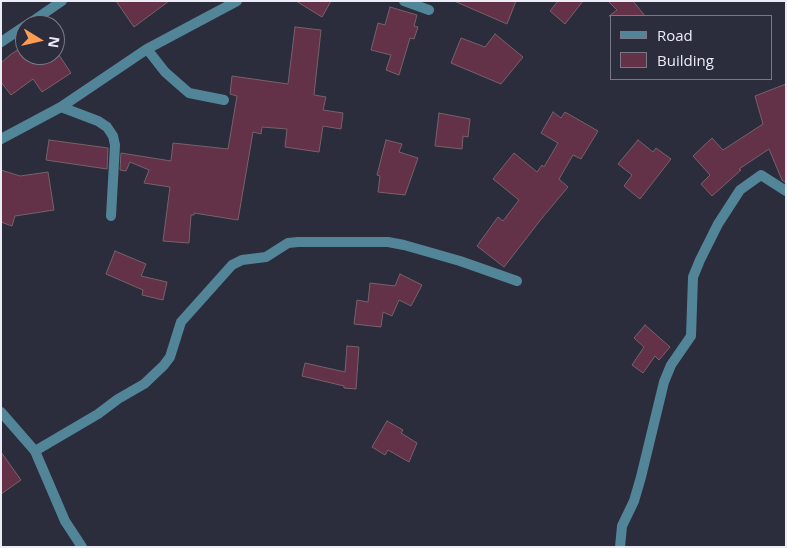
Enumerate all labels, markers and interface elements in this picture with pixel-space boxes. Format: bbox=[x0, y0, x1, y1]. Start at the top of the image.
north arrow bbox=[15, 15, 65, 65]
legend bbox=[610, 15, 772, 80]
text: Road bbox=[657, 25, 693, 45]
text: N bbox=[44, 35, 65, 49]
text: Building bbox=[657, 50, 714, 70]

